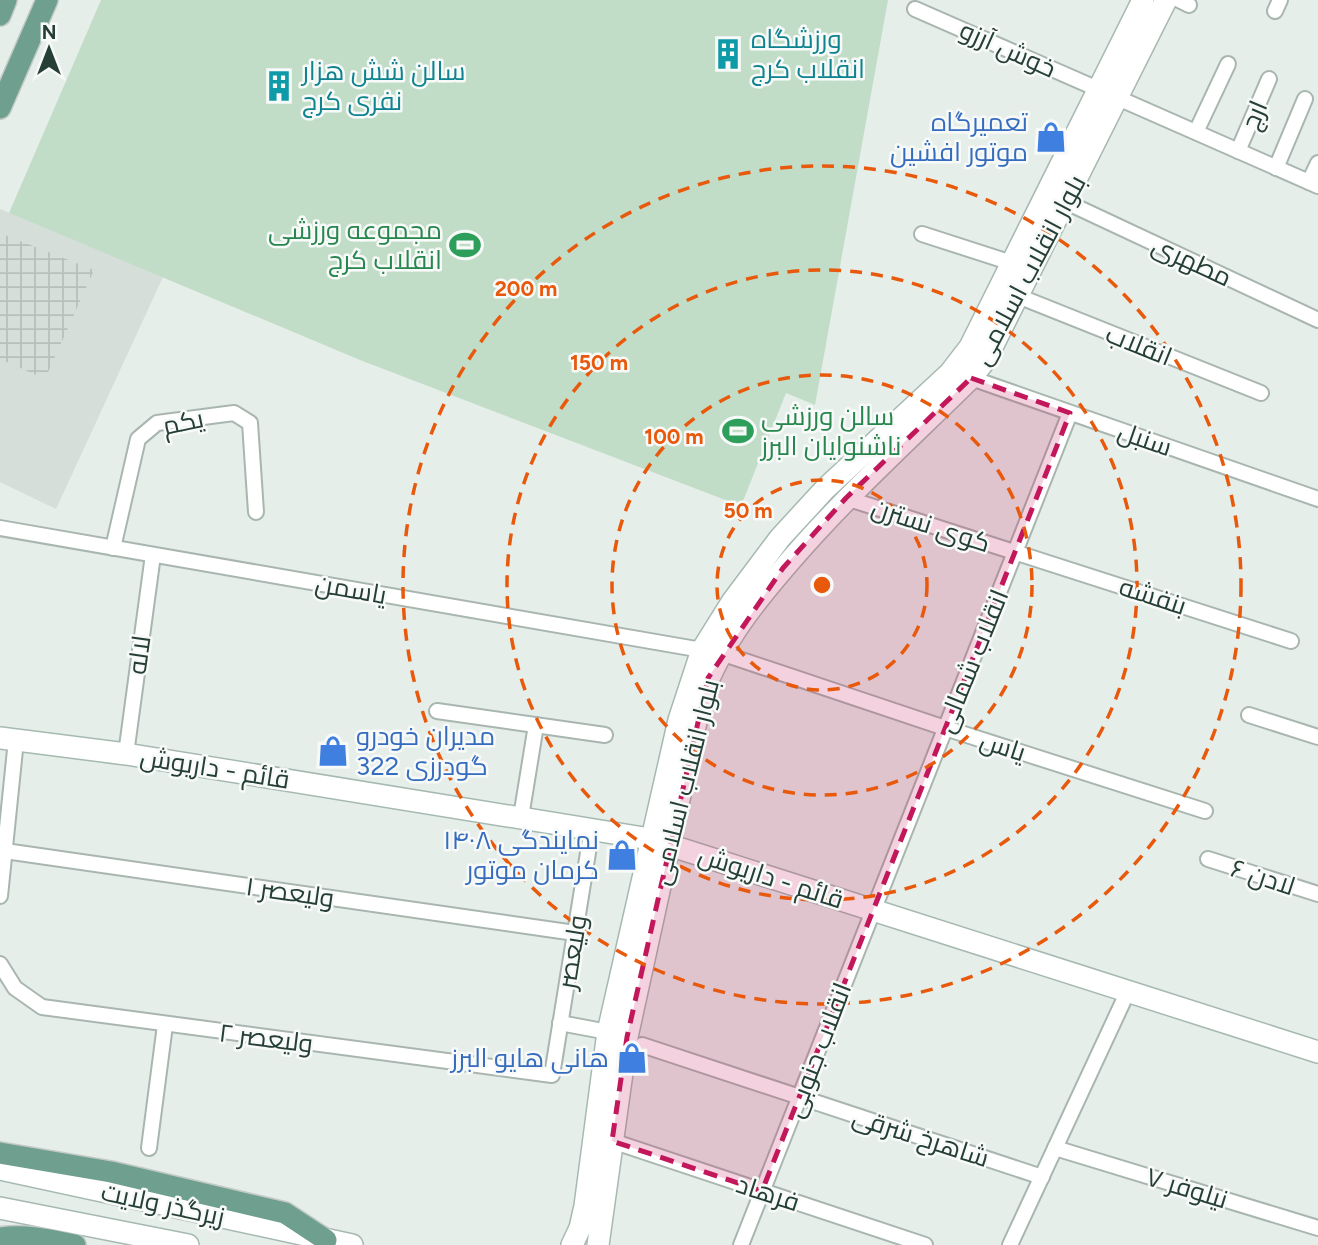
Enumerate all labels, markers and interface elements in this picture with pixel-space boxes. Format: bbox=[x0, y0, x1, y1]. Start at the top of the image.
north arrow bbox=[14, 14, 84, 84]
street label: خوش آرزو bbox=[955, 14, 1061, 84]
text: N bbox=[42, 21, 56, 44]
place label: ورزشگاه انقلاب کرج bbox=[751, 23, 865, 86]
building icon: ورزشگاه انقلاب کرج bbox=[711, 37, 745, 71]
place label: سالن شش هزار نفری کرج bbox=[300, 55, 466, 118]
building icon: سالن شش هزار نفری کرج bbox=[262, 69, 296, 103]
street label: ارج bbox=[1234, 95, 1275, 135]
place label: تعمیرگاه موتور افشین bbox=[890, 106, 1028, 168]
shop icon: تعمیرگاه موتور افشین bbox=[1034, 120, 1068, 154]
street label: بلوار انقلاب اسلامی bbox=[965, 169, 1093, 371]
place label: مجموعه ورزشی انقلاب کرج bbox=[268, 214, 442, 277]
sports icon: مجموعه ورزشی انقلاب کرج bbox=[448, 228, 482, 262]
street label: مطهری bbox=[1147, 229, 1237, 293]
text: 200 m bbox=[495, 276, 557, 301]
street label: انقلاب bbox=[1101, 317, 1177, 373]
text: 150 m bbox=[570, 350, 628, 375]
place label: سالن ورزشی ناشنوایان البرز bbox=[759, 400, 902, 462]
street label: یکم bbox=[160, 402, 207, 444]
sports icon: سالن ورزشی ناشنوایان البرز bbox=[721, 414, 755, 448]
street label: سنبل bbox=[1114, 415, 1176, 463]
text: 100 m bbox=[644, 424, 704, 449]
street label: کوی نسترن bbox=[868, 491, 994, 559]
text: 50 m bbox=[723, 498, 773, 523]
street label: یاسمن bbox=[313, 567, 389, 611]
street label: بنفشه bbox=[1115, 570, 1191, 622]
centre of rings bbox=[810, 573, 834, 597]
street label: انقلاب شمالی bbox=[929, 585, 1015, 737]
street label: لاله bbox=[120, 633, 158, 677]
street label: بلوار انقلاب اسلامی bbox=[644, 676, 726, 888]
place label: مدیران خودرو گودرزی 322 bbox=[356, 720, 495, 782]
street label: یاس bbox=[976, 724, 1030, 768]
shop icon: مدیران خودرو گودرزی 322 bbox=[316, 734, 350, 768]
street label: قائم - داریوش bbox=[138, 740, 292, 798]
place label: نمایندگی ۱۴۰۸ کرمان موتور bbox=[443, 824, 599, 886]
shop icon: نمایندگی ۱۴۰۸ کرمان موتور bbox=[605, 838, 639, 872]
street label: قائم - داریوش bbox=[694, 838, 848, 917]
street label: لادن ۶ bbox=[1227, 852, 1299, 902]
street label: ولیعصر ۱ bbox=[244, 870, 336, 914]
street label: ولیعصر bbox=[550, 913, 594, 993]
street label: انقلاب جنوبی bbox=[778, 978, 858, 1122]
street label: ولیعصر ۲ bbox=[217, 1016, 315, 1060]
shop icon: هانی هایو البرز bbox=[615, 1041, 649, 1075]
place label: هانی هایو البرز bbox=[449, 1042, 609, 1074]
street label: شاهرخ شرقی bbox=[848, 1100, 993, 1175]
street label: نیلوفر ۷ bbox=[1142, 1160, 1232, 1216]
street label: فرهاد bbox=[732, 1168, 804, 1218]
street label: زیرگذر ولایت bbox=[98, 1175, 228, 1233]

